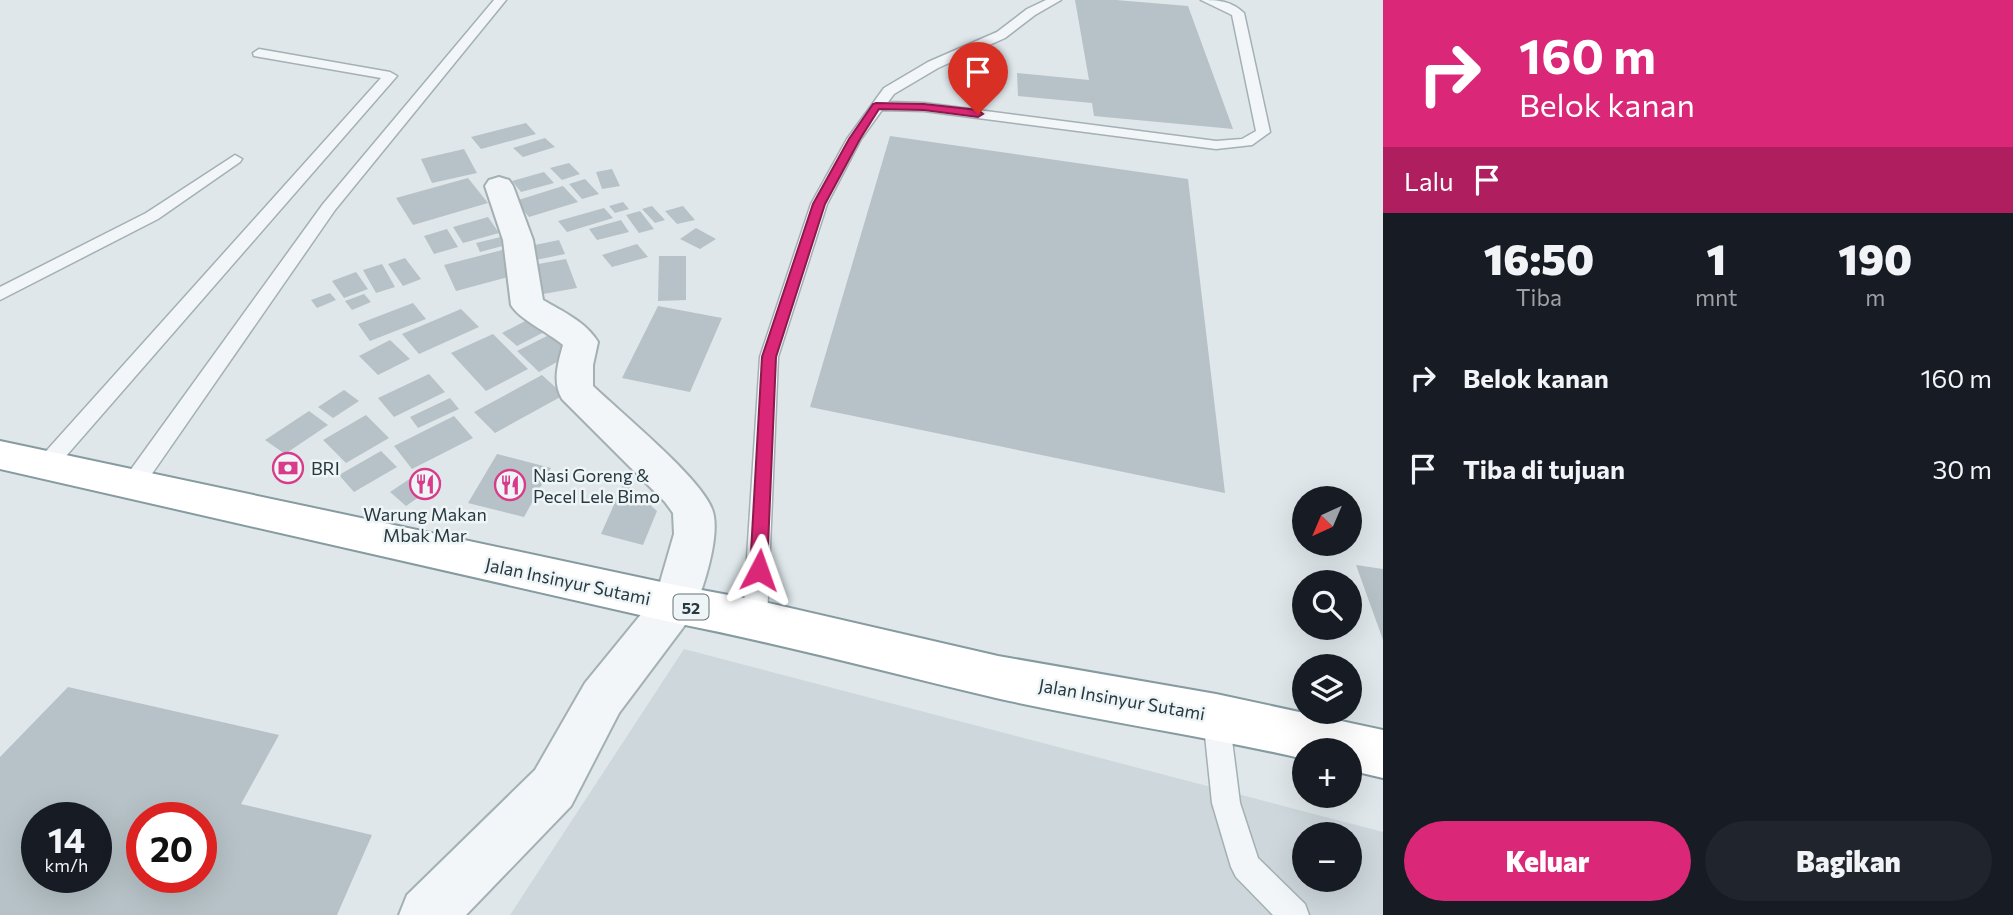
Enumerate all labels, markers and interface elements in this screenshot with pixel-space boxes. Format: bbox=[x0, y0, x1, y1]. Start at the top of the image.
text: 160 m bbox=[1519, 24, 1656, 84]
icon: right bbox=[1404, 28, 1495, 119]
pin bbox=[948, 42, 1008, 114]
icon: arrive bbox=[959, 53, 997, 91]
text: Belok kanan bbox=[1519, 84, 1695, 124]
icon: arrive bbox=[1468, 161, 1506, 199]
text: Lalu bbox=[1404, 165, 1454, 196]
text: 16:50 bbox=[1484, 232, 1594, 284]
text: 1 bbox=[1706, 232, 1726, 284]
text: 190 bbox=[1838, 232, 1912, 284]
text: Tiba bbox=[1516, 283, 1562, 311]
text: mnt bbox=[1695, 283, 1738, 311]
text: m bbox=[1865, 283, 1885, 311]
icon: right bbox=[1404, 359, 1442, 397]
text: Belok kanan bbox=[1463, 362, 1609, 393]
text: 160 m bbox=[1920, 362, 1992, 393]
icon: arrive bbox=[1404, 450, 1442, 488]
bank icon: BRI bbox=[271, 451, 305, 485]
text: Tiba di tujuan bbox=[1463, 453, 1625, 484]
text: 30 m bbox=[1933, 453, 1992, 484]
place label: BRI bbox=[311, 457, 340, 479]
place label: Nasi Goreng & Pecel Lele Bimo bbox=[533, 464, 660, 507]
restaurant icon: Warung Makan Mbak Mar bbox=[408, 467, 442, 501]
restaurant icon: Nasi Goreng & Pecel Lele Bimo bbox=[493, 468, 527, 502]
north arrow bbox=[1292, 486, 1362, 556]
map controls bbox=[1292, 486, 1362, 892]
place label: Warung Makan Mbak Mar bbox=[363, 503, 487, 546]
position arrow bbox=[722, 533, 796, 607]
street label: Jalan Insinyur Sutami bbox=[483, 553, 653, 609]
button: search bbox=[1292, 570, 1362, 640]
road number: 52 bbox=[674, 594, 708, 620]
button: layers bbox=[1292, 654, 1362, 724]
street label: Jalan Insinyur Sutami bbox=[1037, 674, 1207, 724]
button: + bbox=[1292, 738, 1362, 808]
speed limit sign: 20 bbox=[126, 802, 217, 893]
text: 14 bbox=[48, 817, 85, 860]
button: Keluar bbox=[1404, 821, 1691, 901]
button: Bagikan bbox=[1705, 821, 1992, 901]
button: − bbox=[1292, 822, 1362, 892]
text: km/h bbox=[45, 854, 88, 876]

